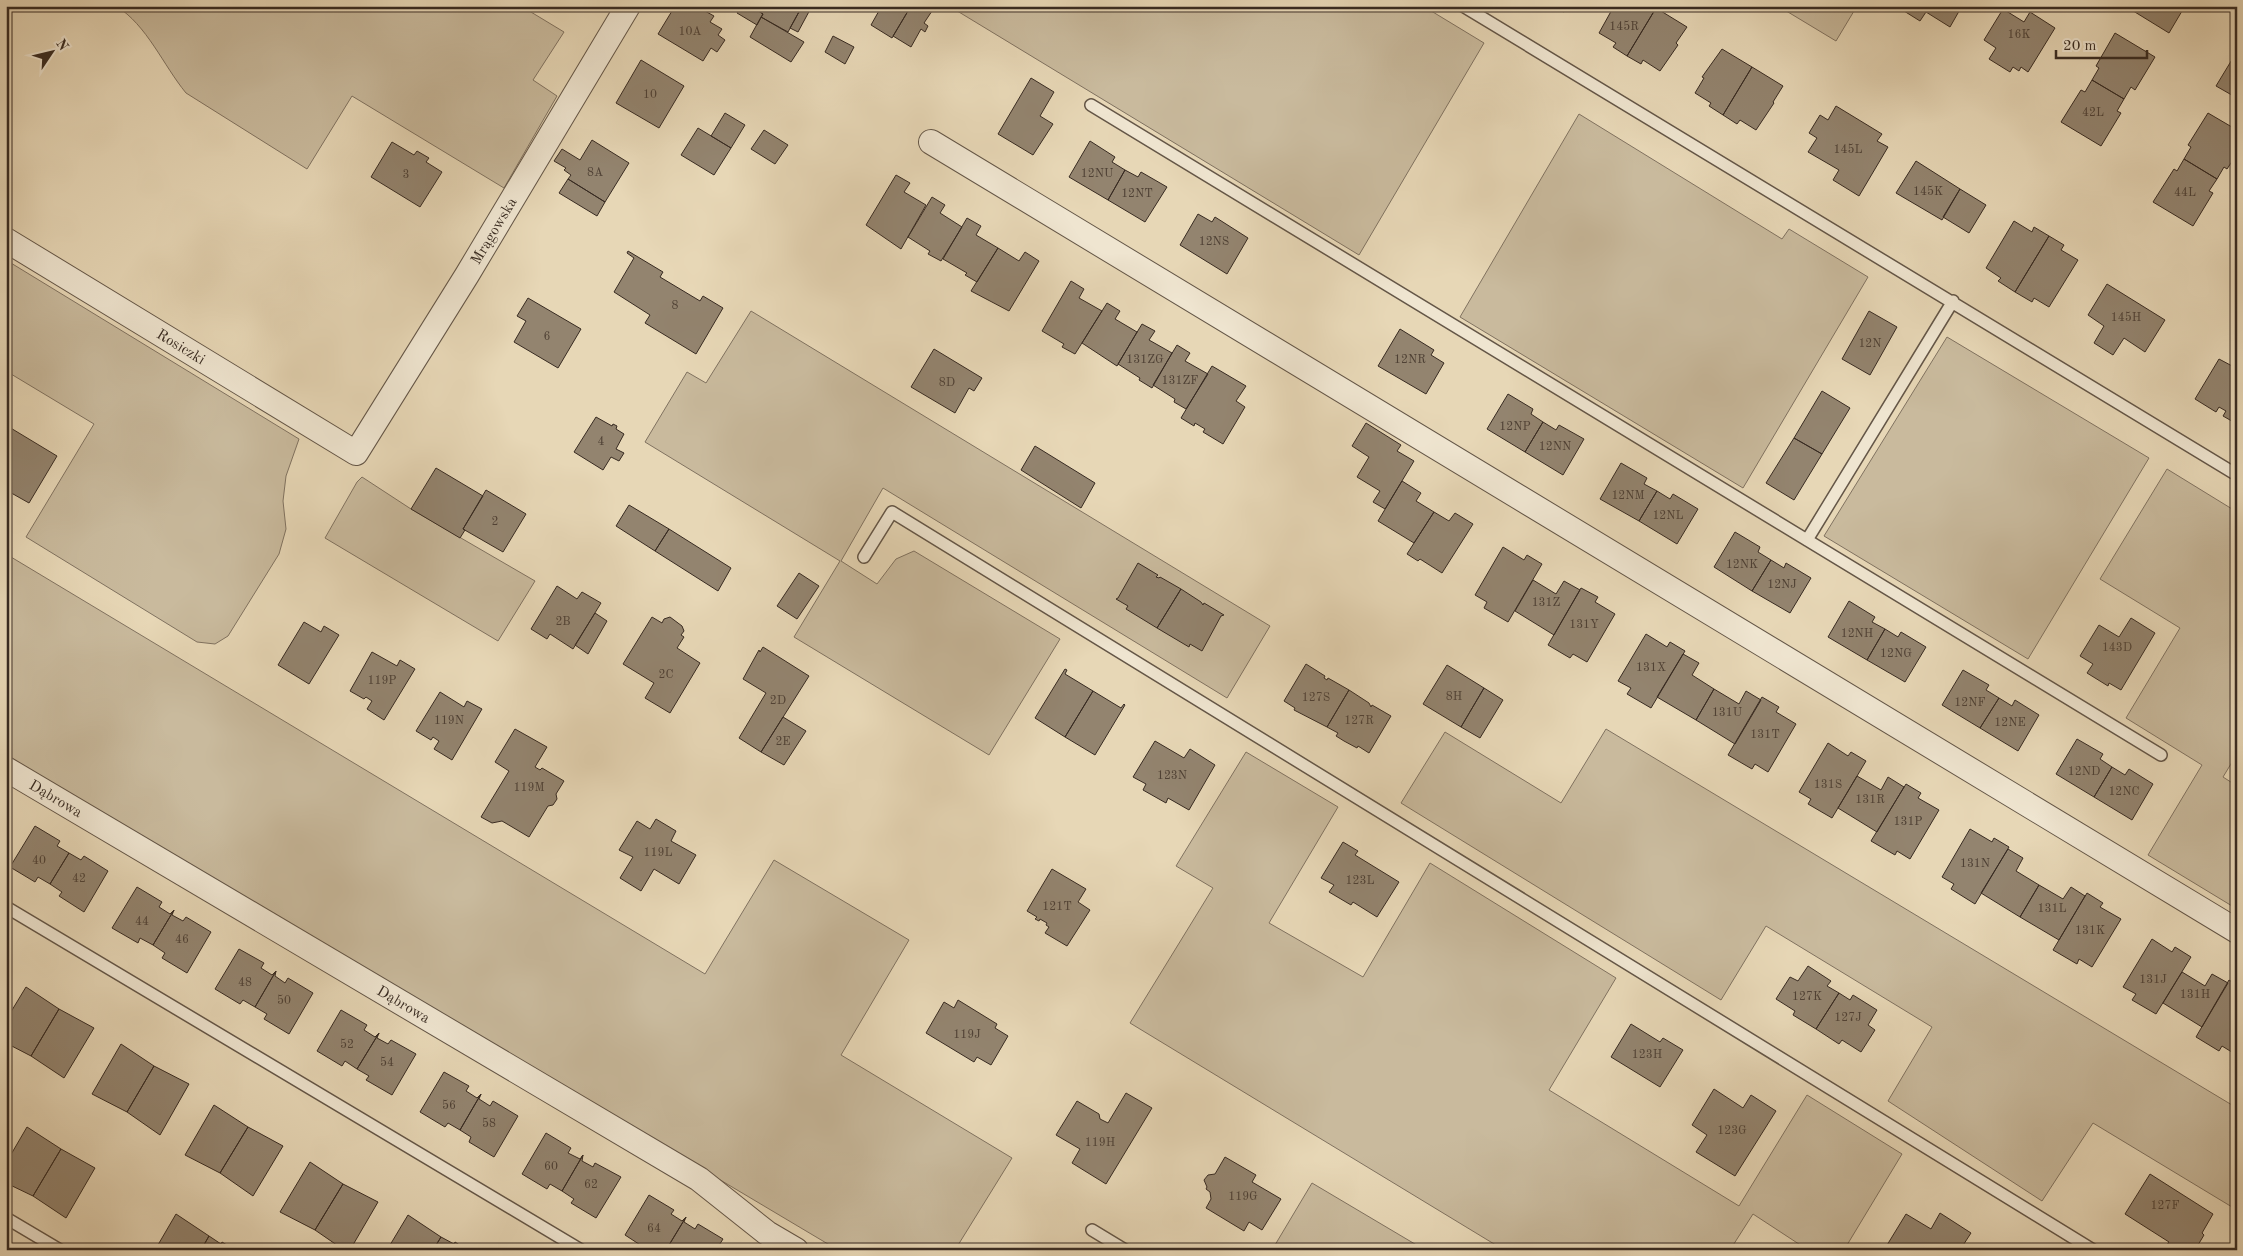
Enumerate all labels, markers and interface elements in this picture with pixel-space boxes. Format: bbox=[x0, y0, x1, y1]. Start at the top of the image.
house number: 145R bbox=[1609, 20, 1639, 33]
house number: 10A bbox=[678, 26, 702, 38]
north arrow bbox=[28, 28, 78, 78]
scale bar bbox=[2056, 28, 2147, 60]
house number: 16K bbox=[2008, 29, 2031, 41]
text: N bbox=[53, 37, 71, 54]
text: 20 m bbox=[2063, 39, 2097, 54]
house number: 10 bbox=[643, 89, 657, 101]
house number: 42L bbox=[2082, 107, 2104, 119]
house number: 145L bbox=[1834, 143, 1862, 156]
house number: 8A bbox=[587, 167, 603, 179]
house number: 12NU bbox=[1081, 168, 1114, 180]
house number: 3 bbox=[403, 169, 409, 181]
house number: 145K bbox=[1913, 185, 1943, 198]
house number: 44L bbox=[2174, 187, 2196, 199]
house number: 12NT bbox=[1121, 188, 1153, 200]
street label: Mrągowska bbox=[469, 195, 521, 268]
house number: 12NS bbox=[1199, 236, 1229, 248]
house number: 8 bbox=[672, 300, 679, 312]
house number: 145H bbox=[2111, 311, 2141, 324]
street label: Rosiczki bbox=[153, 327, 207, 368]
house number: 6 bbox=[544, 331, 551, 343]
house number: 12N bbox=[1858, 338, 1882, 350]
house number: 131ZG bbox=[1126, 354, 1164, 366]
house number: 12NR bbox=[1394, 354, 1426, 366]
house number: 131ZF bbox=[1162, 375, 1198, 387]
house number: 8D bbox=[939, 377, 955, 389]
house number: 12NP bbox=[1499, 421, 1531, 433]
house number: 4 bbox=[598, 436, 605, 448]
house number: 12NN bbox=[1539, 441, 1571, 453]
house number: 12NM bbox=[1611, 490, 1645, 502]
house number: 12NL bbox=[1652, 510, 1684, 522]
house number: 2 bbox=[492, 516, 498, 528]
house number: 12NK bbox=[1726, 559, 1758, 571]
house number: 12NJ bbox=[1767, 579, 1797, 591]
house number: 131Z bbox=[1532, 597, 1561, 609]
house number: 2B bbox=[555, 616, 571, 628]
house number: 131Y bbox=[1569, 619, 1599, 631]
house number: 12NH bbox=[1841, 628, 1873, 640]
house number: 143D bbox=[2102, 642, 2132, 654]
house number: 12NG bbox=[1880, 648, 1912, 660]
house number: 131X bbox=[1636, 662, 1666, 674]
house number: 2C bbox=[658, 669, 674, 681]
house number: 119P bbox=[367, 675, 397, 687]
house number: 8H bbox=[1446, 691, 1462, 703]
house number: 127S bbox=[1302, 692, 1330, 704]
house number: 2D bbox=[770, 695, 786, 707]
house number: 12NF bbox=[1954, 697, 1986, 709]
house number: 131U bbox=[1712, 707, 1743, 719]
house number: 119N bbox=[434, 715, 464, 727]
house number: 127R bbox=[1344, 715, 1374, 727]
house number: 12NE bbox=[1994, 717, 2026, 729]
house number: 131T bbox=[1750, 729, 1780, 741]
house number: 2E bbox=[775, 736, 791, 748]
house number: 12ND bbox=[2068, 766, 2100, 778]
house number: 123N bbox=[1157, 770, 1187, 782]
street label: Dąbrowa bbox=[26, 778, 85, 822]
house number: 131S bbox=[1814, 779, 1842, 791]
house number: 119M bbox=[514, 782, 544, 794]
house number: 12NC bbox=[2108, 786, 2140, 798]
house number: 131R bbox=[1855, 794, 1885, 806]
house number: 131P bbox=[1893, 816, 1923, 828]
house number: 119L bbox=[644, 847, 672, 859]
house number: 40 bbox=[32, 855, 46, 867]
house number: 131N bbox=[1960, 858, 1990, 870]
house number: 42 bbox=[72, 873, 86, 885]
house number: 123L bbox=[1346, 875, 1374, 887]
house number: 121T bbox=[1042, 901, 1072, 913]
house number: 131L bbox=[2038, 903, 2066, 915]
house number: 44 bbox=[135, 916, 149, 928]
house number: 131K bbox=[2075, 925, 2105, 937]
house number: 46 bbox=[175, 934, 189, 946]
house number: 131J bbox=[2139, 974, 2167, 986]
house number: 48 bbox=[238, 977, 252, 989]
street label: Dąbrowa bbox=[374, 984, 432, 1027]
house number: 131H bbox=[2180, 989, 2210, 1001]
house number: 127K bbox=[1792, 991, 1822, 1003]
house number: 50 bbox=[277, 994, 291, 1007]
house number: 127J bbox=[1834, 1012, 1862, 1024]
house number: 119J bbox=[953, 1029, 981, 1041]
house number: 52 bbox=[340, 1038, 354, 1051]
house number: 123H bbox=[1632, 1049, 1662, 1061]
house number: 54 bbox=[380, 1056, 394, 1069]
house number: 56 bbox=[442, 1099, 456, 1112]
house number: 58 bbox=[482, 1117, 496, 1130]
house number: 123G bbox=[1717, 1125, 1747, 1137]
house number: 119H bbox=[1085, 1137, 1115, 1149]
house number: 60 bbox=[544, 1161, 558, 1173]
house number: 62 bbox=[584, 1179, 598, 1191]
house number: 119G bbox=[1228, 1191, 1258, 1203]
house number: 127F bbox=[2151, 1200, 2180, 1212]
house number: 64 bbox=[647, 1223, 661, 1235]

